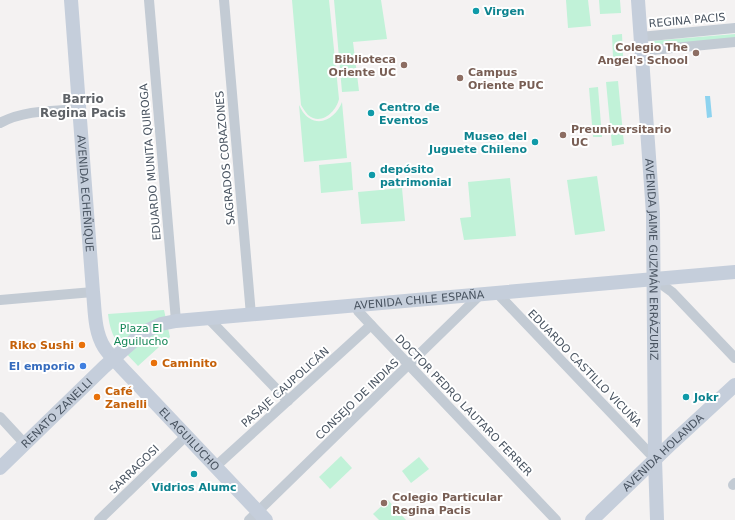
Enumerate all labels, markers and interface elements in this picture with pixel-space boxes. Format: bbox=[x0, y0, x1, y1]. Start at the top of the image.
place label: Virgen bbox=[484, 5, 525, 18]
marker: Virgen bbox=[471, 6, 481, 16]
street label: REGINA PACIS bbox=[648, 11, 726, 30]
place label: Colegio The Angel's School bbox=[598, 41, 688, 67]
marker: Colegio The Angel's School bbox=[691, 48, 701, 58]
place label: Biblioteca Oriente UC bbox=[329, 53, 396, 79]
marker: Biblioteca Oriente UC bbox=[399, 60, 409, 70]
place label: Campus Oriente PUC bbox=[468, 66, 543, 92]
marker: Campus Oriente PUC bbox=[455, 73, 465, 83]
street label: EDUARDO MUNITA QUIROGA bbox=[137, 82, 164, 241]
street label: SAGRADOS CORAZONES bbox=[213, 90, 238, 226]
district label: Barrio Regina Pacis bbox=[40, 92, 126, 120]
place label: Centro de Eventos bbox=[379, 101, 440, 127]
marker: Centro de Eventos bbox=[366, 108, 376, 118]
place label: Preuniversitario UC bbox=[571, 123, 672, 149]
place label: Museo del Juguete Chileno bbox=[428, 130, 527, 156]
marker: Preuniversitario UC bbox=[558, 130, 568, 140]
street label: AVENIDA ECHEÑIQUE bbox=[74, 135, 96, 252]
marker: Museo del Juguete Chileno bbox=[530, 137, 540, 147]
street label: AVENIDA JAIME GUZMÁN ERRÁZURIZ bbox=[642, 158, 660, 361]
place label: depósito patrimonial bbox=[380, 163, 452, 189]
marker: depósito patrimonial bbox=[367, 170, 377, 180]
street label: AVENIDA CHILE ESPAÑA bbox=[353, 288, 485, 312]
street label: EDUARDO CASTILLO VICUÑA bbox=[525, 307, 644, 430]
park label: Plaza El Aguilucho bbox=[114, 322, 168, 348]
street label: DOCTOR PEDRO LAUTARO FERRER bbox=[392, 332, 535, 479]
place label: Riko Sushi bbox=[9, 339, 74, 352]
marker: Riko Sushi bbox=[77, 340, 87, 350]
street label: PASAJE CAUPOLICÁN bbox=[239, 345, 332, 430]
street label: CONSEJO DE INDIAS bbox=[313, 356, 402, 442]
place label: Caminito bbox=[162, 357, 218, 370]
marker: Caminito bbox=[149, 358, 159, 368]
place label: El emporio bbox=[9, 360, 75, 373]
marker: El emporio bbox=[78, 361, 88, 371]
street label: RENATO ZANELLI bbox=[19, 376, 95, 451]
place label: Café Zanelli bbox=[105, 385, 147, 411]
place label: Jokr bbox=[693, 391, 719, 404]
marker: Café Zanelli bbox=[92, 392, 102, 402]
marker: Jokr bbox=[681, 392, 691, 402]
street label: EL AGUILUCHO bbox=[156, 405, 222, 474]
street label: AVENIDA HOLANDA bbox=[620, 411, 707, 494]
street label: SARRAGOSI bbox=[107, 442, 162, 496]
marker: Vidrios Alumc bbox=[189, 469, 199, 479]
place label: Vidrios Alumc bbox=[151, 481, 237, 494]
place label: Colegio Particular Regina Pacis bbox=[392, 491, 503, 517]
marker: Colegio Particular Regina Pacis bbox=[379, 498, 389, 508]

